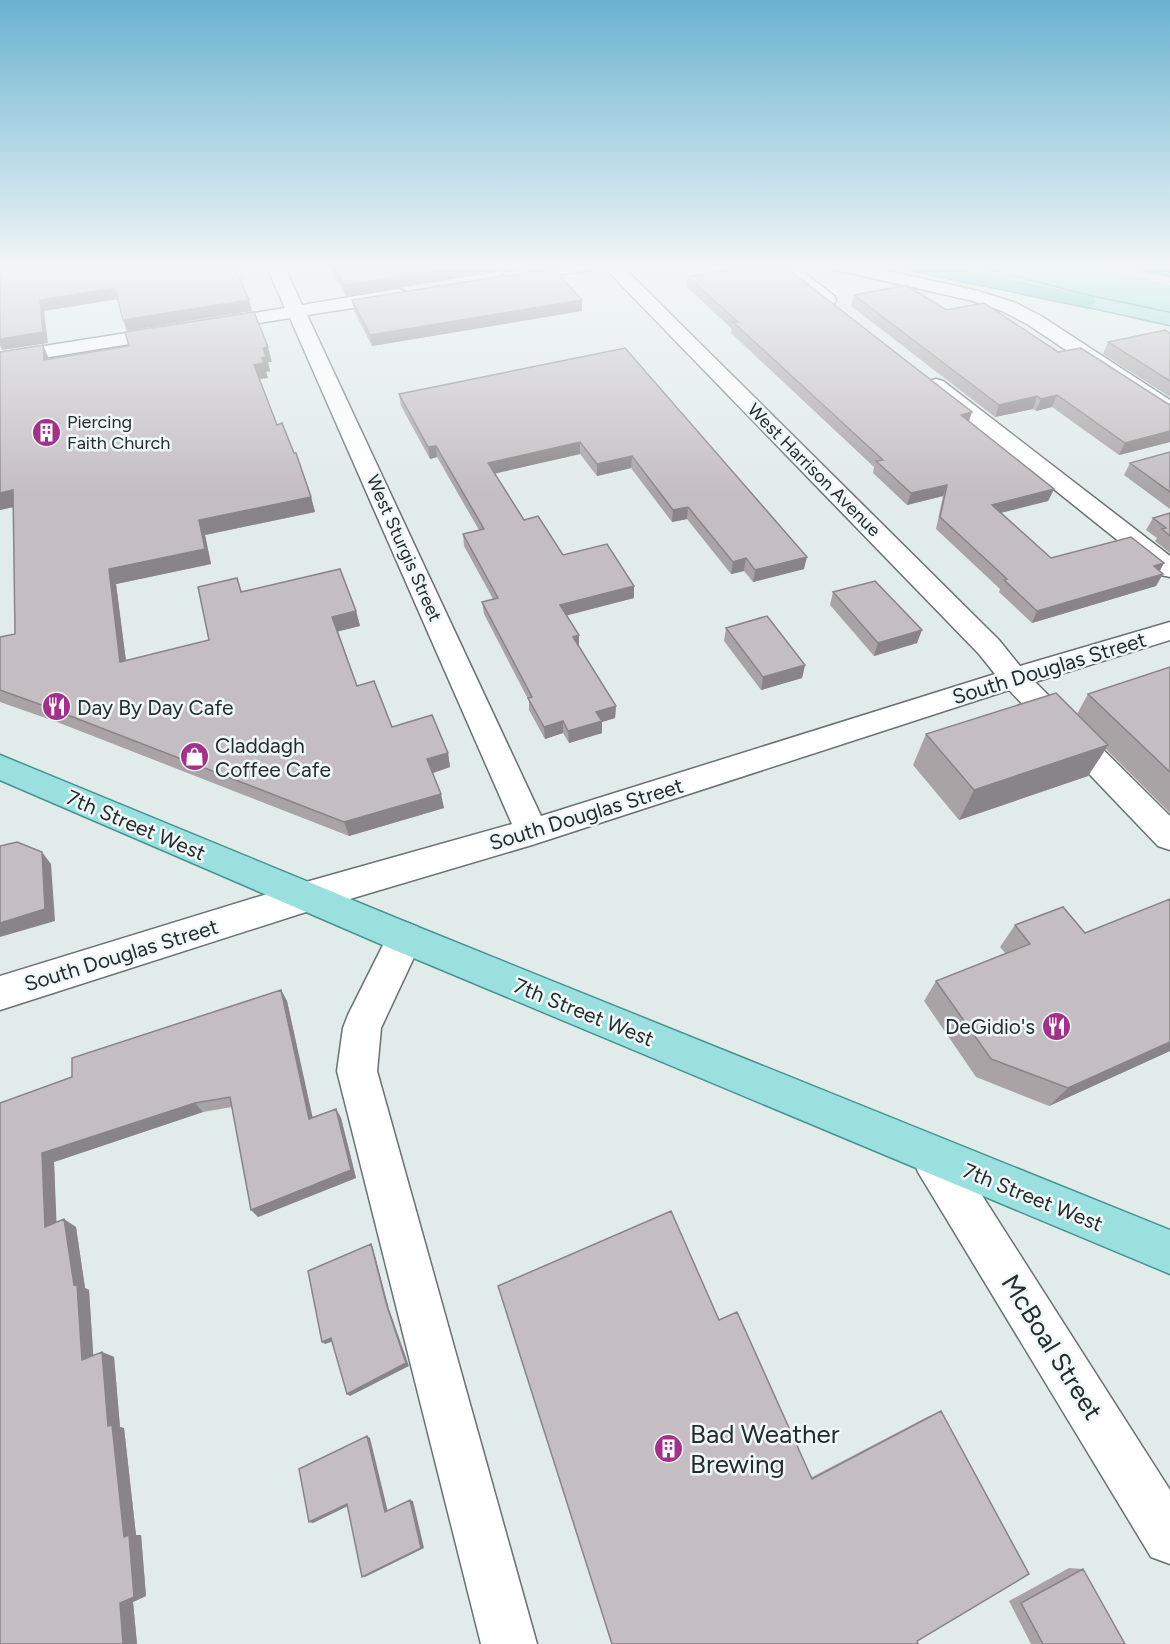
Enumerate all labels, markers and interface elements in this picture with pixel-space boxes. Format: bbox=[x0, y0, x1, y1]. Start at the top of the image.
street label: West Harrison Avenue bbox=[743, 399, 885, 541]
place label: Piercing Faith Church bbox=[67, 411, 170, 454]
building icon: Piercing Faith Church bbox=[30, 416, 62, 448]
street label: West Sturgis Street bbox=[362, 471, 446, 625]
street label: South Douglas Street bbox=[949, 627, 1149, 709]
restaurant icon: Day By Day Cafe bbox=[40, 691, 72, 723]
place label: Day By Day Cafe bbox=[77, 695, 234, 720]
place label: Claddagh Coffee Cafe bbox=[215, 733, 331, 782]
shop icon: Claddagh Coffee Cafe bbox=[178, 741, 210, 773]
street label: South Douglas Street bbox=[486, 773, 686, 855]
street label: 7th Street West bbox=[63, 784, 209, 866]
street label: South Douglas Street bbox=[21, 914, 221, 996]
street label: 7th Street West bbox=[510, 973, 658, 1051]
restaurant icon: DeGidio's bbox=[1040, 1010, 1072, 1042]
place label: DeGidio's bbox=[945, 1014, 1035, 1039]
street label: 7th Street West bbox=[959, 1158, 1107, 1236]
street label: McBoal Street bbox=[995, 1268, 1109, 1426]
place label: Bad Weather Brewing bbox=[690, 1418, 840, 1480]
building icon: Bad Weather Brewing bbox=[653, 1433, 685, 1465]

